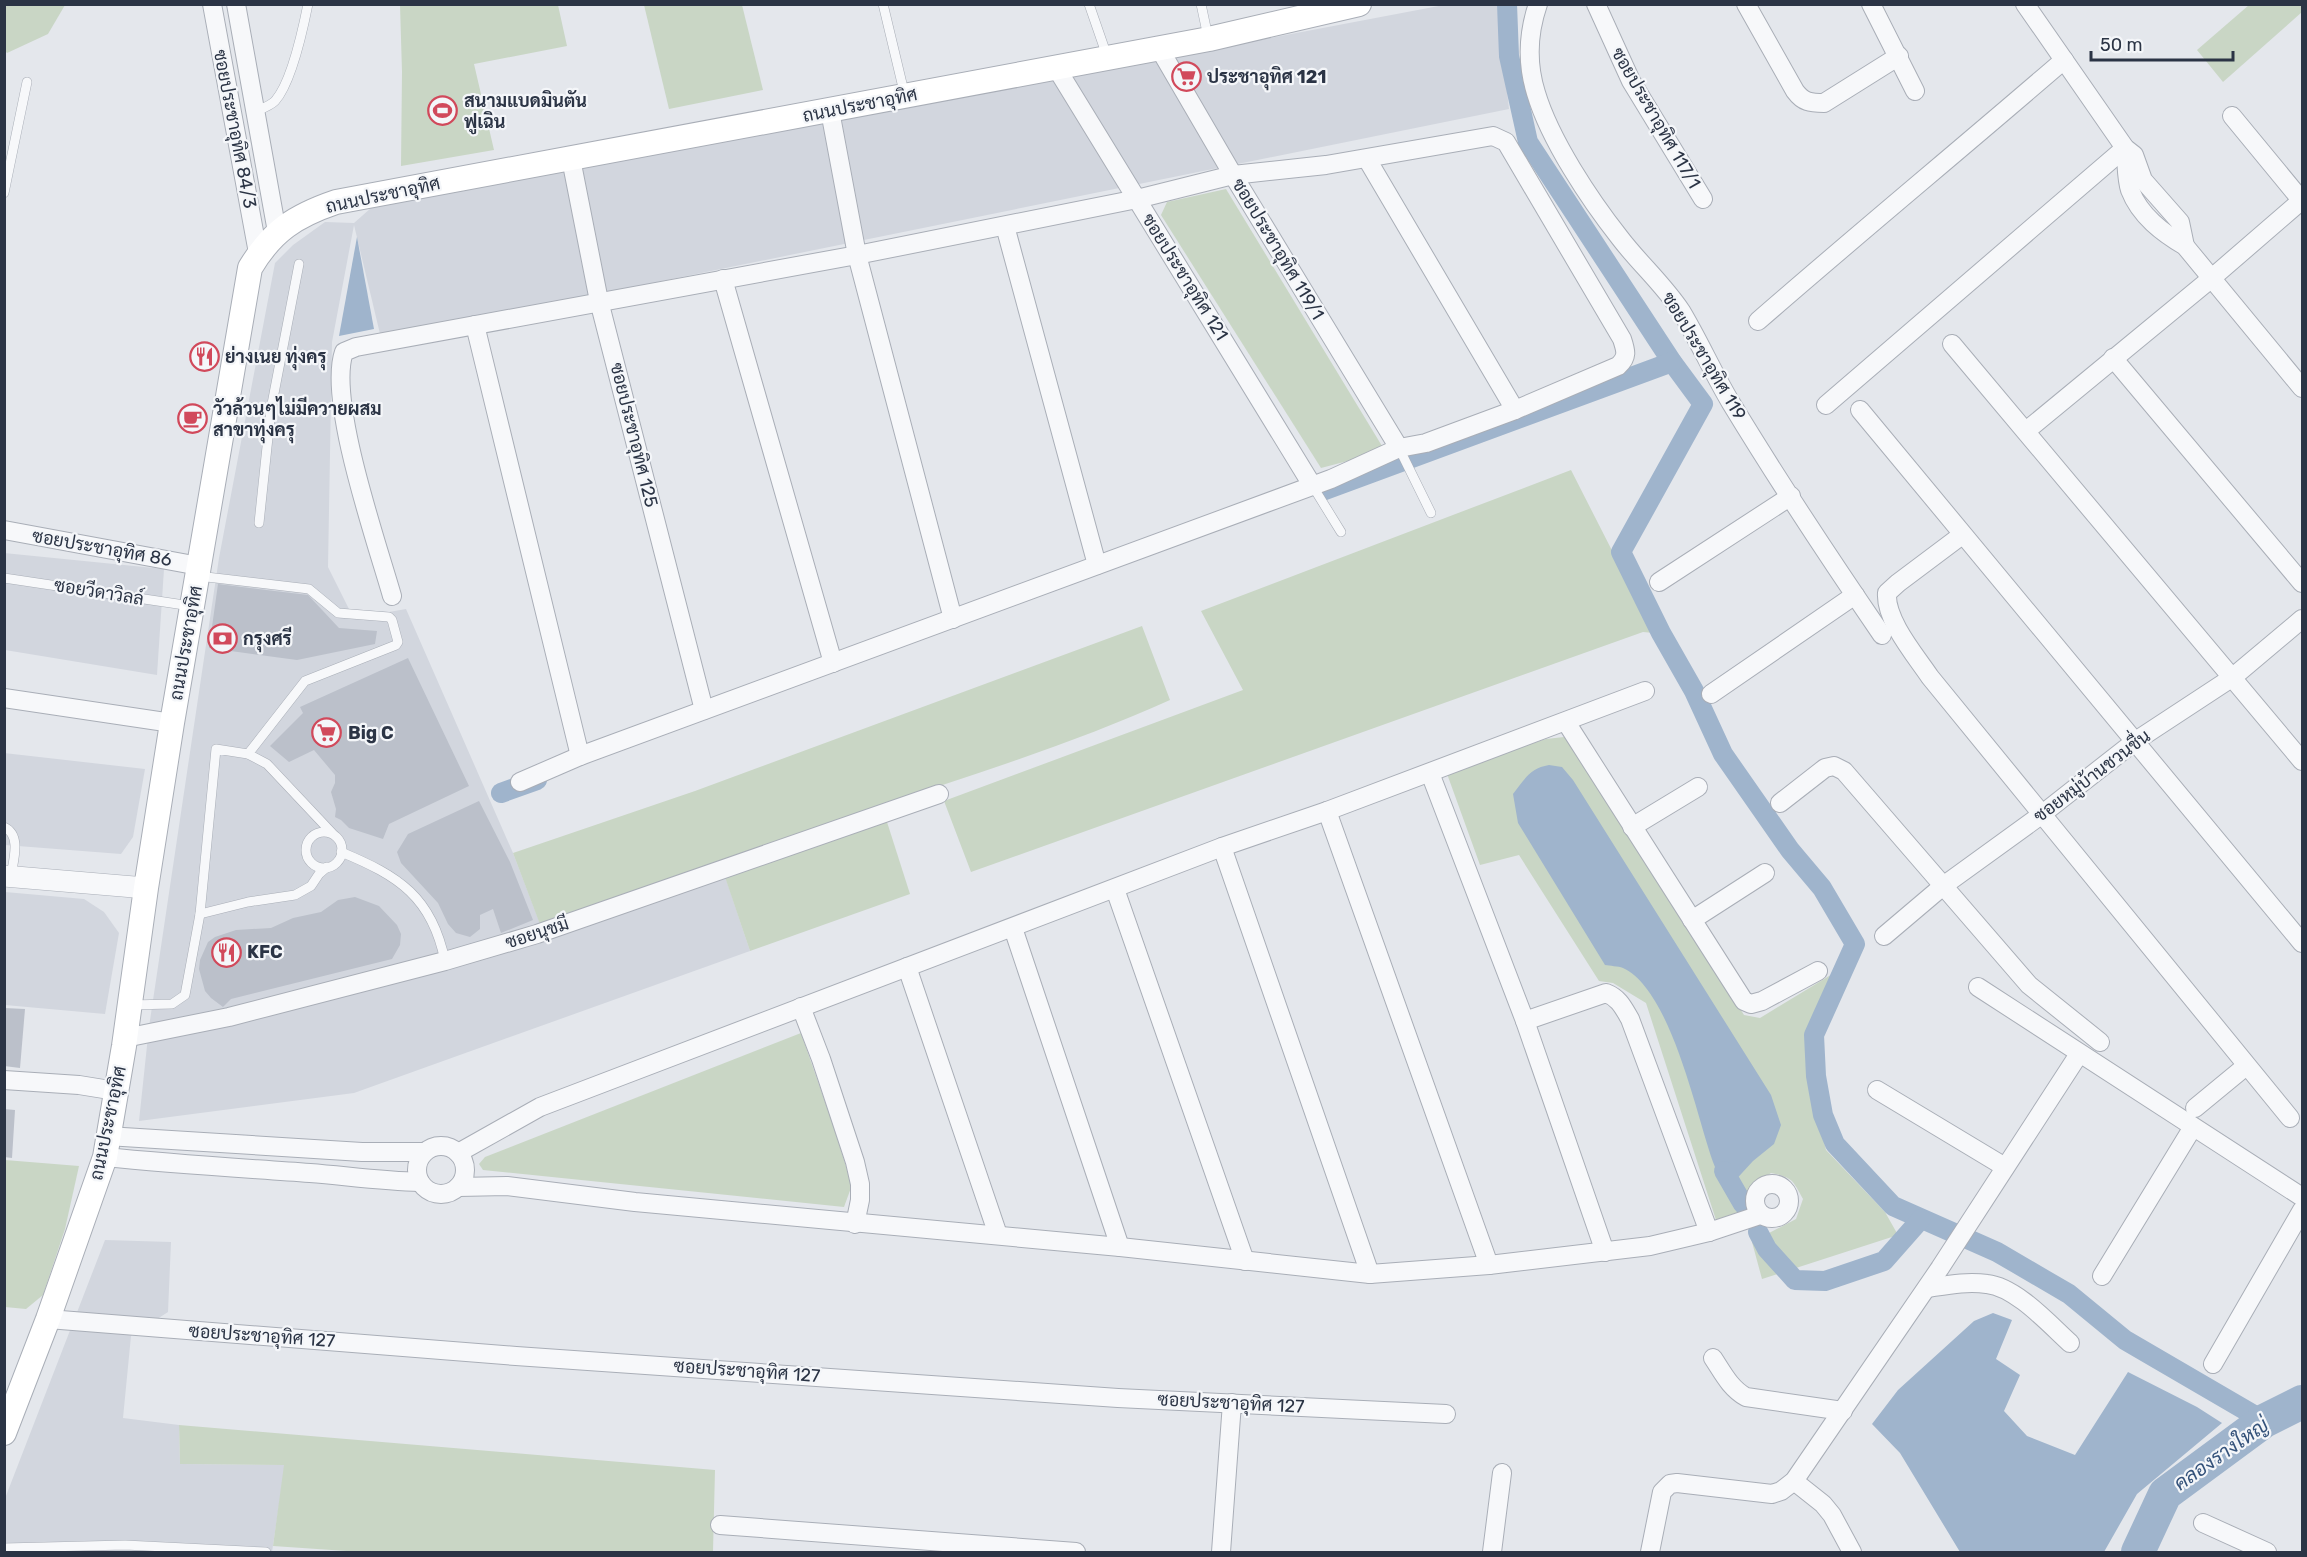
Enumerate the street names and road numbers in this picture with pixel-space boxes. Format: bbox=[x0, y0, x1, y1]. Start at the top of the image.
street label: ซอยประชาอุทิศ 117/1 bbox=[1606, 44, 1705, 193]
street label: ซอยประชาอุทิศ 84/3 bbox=[208, 48, 261, 211]
street label: ถนนประชาอุทิศ bbox=[801, 83, 919, 128]
street label: ถนนประชาอุทิศ bbox=[324, 172, 442, 219]
street label: ซอยประชาอุทิศ 119/1 bbox=[1226, 174, 1329, 324]
street label: ซอยประชาอุทิศ 121 bbox=[1136, 210, 1233, 345]
street label: ซอยประชาอุทิศ 119 bbox=[1656, 288, 1751, 425]
street label: ซอยประชาอุทิศ 125 bbox=[604, 360, 663, 510]
street label: ซอยประชาอุทิศ 86 bbox=[30, 525, 174, 572]
street label: ซอยวีดาวิลล์ bbox=[53, 572, 146, 610]
street label: ถนนประชาอุทิศ bbox=[165, 584, 208, 702]
street label: ซอยหมู่บ้านชวนชื่น bbox=[2026, 721, 2156, 829]
street label: ซอยนุชมี bbox=[502, 911, 572, 955]
street label: ถนนประชาอุทิศ bbox=[85, 1064, 132, 1182]
street label: ซอยประชาอุทิศ 127 bbox=[188, 1320, 336, 1353]
street label: ซอยประชาอุทิศ 127 bbox=[673, 1355, 821, 1388]
street label: ซอยประชาอุทิศ 127 bbox=[1157, 1388, 1305, 1419]

